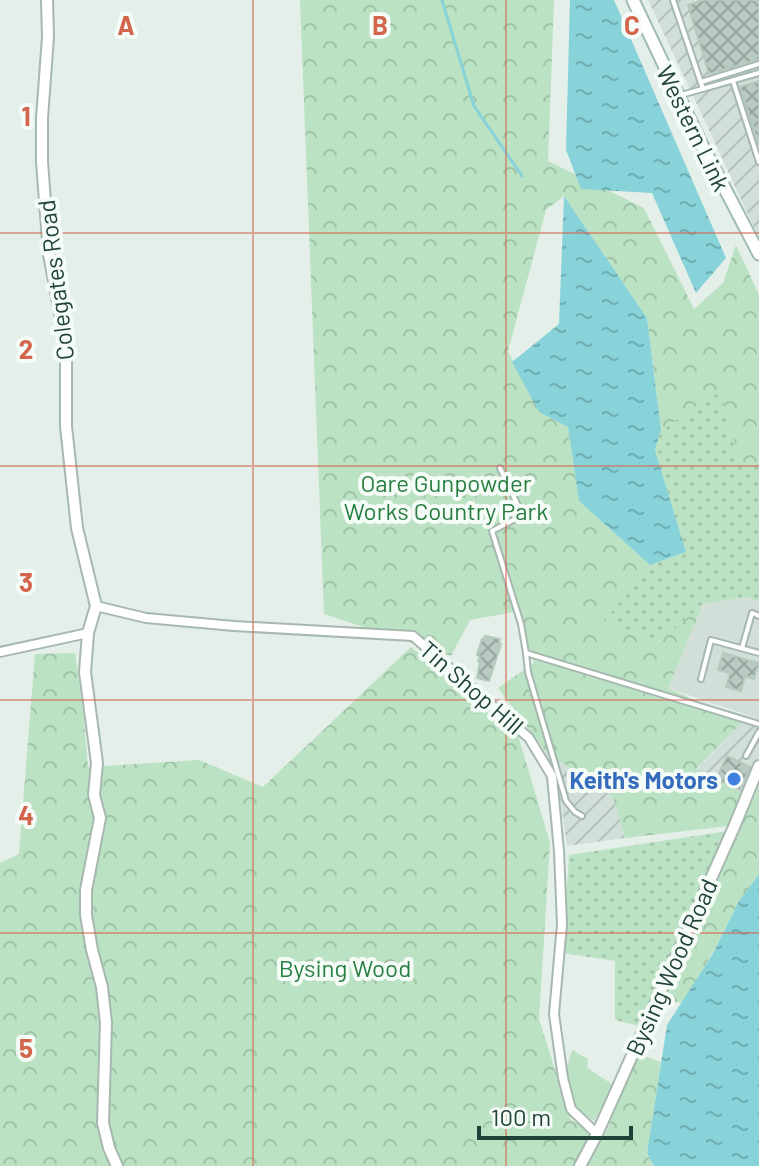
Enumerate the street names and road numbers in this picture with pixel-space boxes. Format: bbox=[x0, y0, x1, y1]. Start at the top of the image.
street label: Western Link bbox=[651, 60, 737, 196]
street label: Colegates Road bbox=[31, 198, 79, 362]
street label: Tin Shop Hill bbox=[414, 634, 530, 740]
street label: Bysing Wood Road bbox=[619, 874, 723, 1060]

